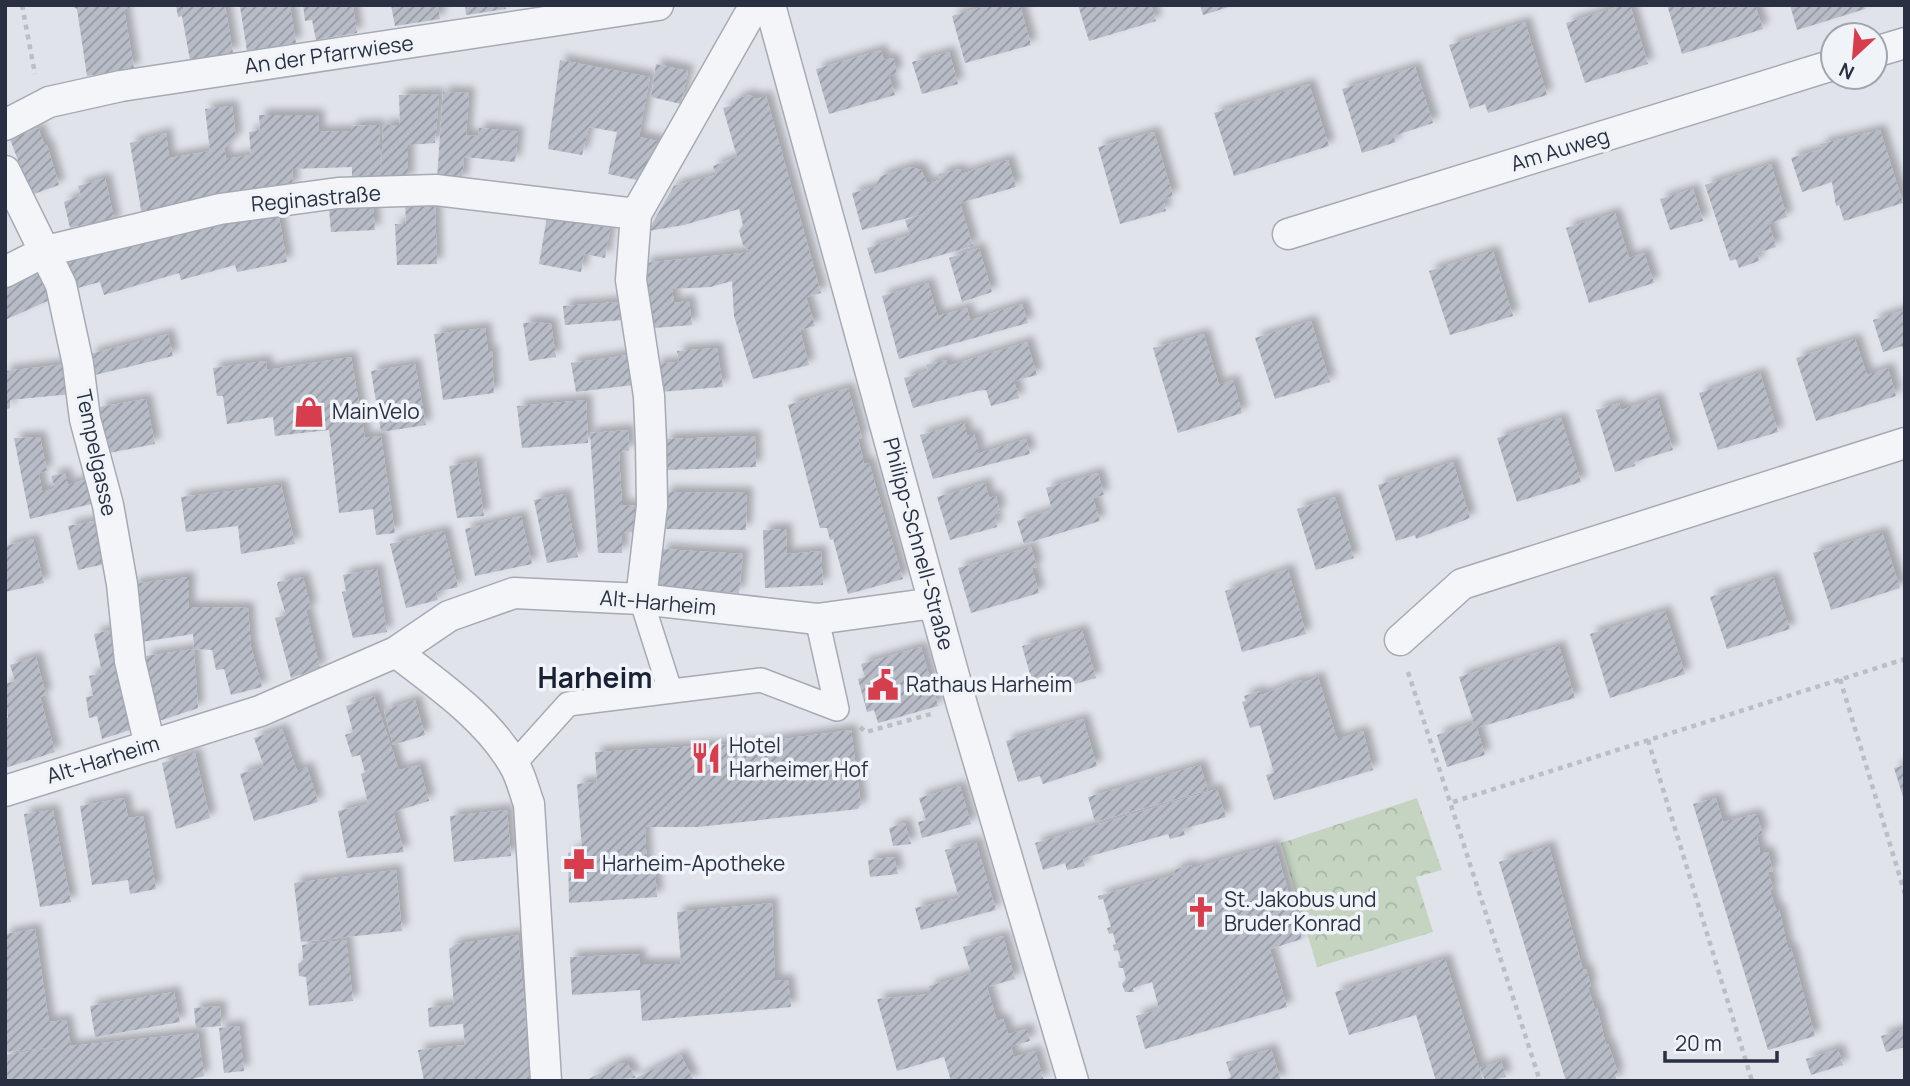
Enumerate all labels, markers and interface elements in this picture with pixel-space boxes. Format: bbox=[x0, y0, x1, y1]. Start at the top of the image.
north arrow bbox=[1819, 21, 1889, 91]
street label: An der Pfarrwiese bbox=[242, 28, 415, 80]
text: N bbox=[1835, 57, 1858, 86]
street label: Am Auweg bbox=[1507, 121, 1612, 177]
street label: Reginastraße bbox=[250, 178, 382, 218]
street label: Tempelgasse bbox=[70, 387, 124, 519]
shop icon: MainVelo bbox=[292, 395, 326, 429]
place label: MainVelo bbox=[332, 397, 420, 425]
street label: Philipp-Schnell-Straße bbox=[877, 434, 961, 653]
street label: Alt-Harheim bbox=[599, 583, 717, 621]
district label: Harheim bbox=[538, 658, 652, 696]
public building icon: Rathaus Harheim bbox=[866, 668, 900, 702]
place label: Rathaus Harheim bbox=[906, 670, 1072, 698]
street label: Alt-Harheim bbox=[43, 729, 163, 789]
place label: Hotel Harheimer Hof bbox=[729, 731, 869, 783]
restaurant icon: Hotel Harheimer Hof bbox=[689, 741, 723, 775]
pharmacy icon: Harheim-Apotheke bbox=[562, 847, 596, 881]
place label: Harheim-Apotheke bbox=[602, 849, 785, 877]
place label: St. Jakobus und Bruder Konrad bbox=[1224, 885, 1376, 937]
church icon: St. Jakobus und Bruder Konrad bbox=[1184, 895, 1218, 929]
scale bar bbox=[1665, 1020, 1777, 1064]
text: 20 m bbox=[1675, 1029, 1722, 1057]

